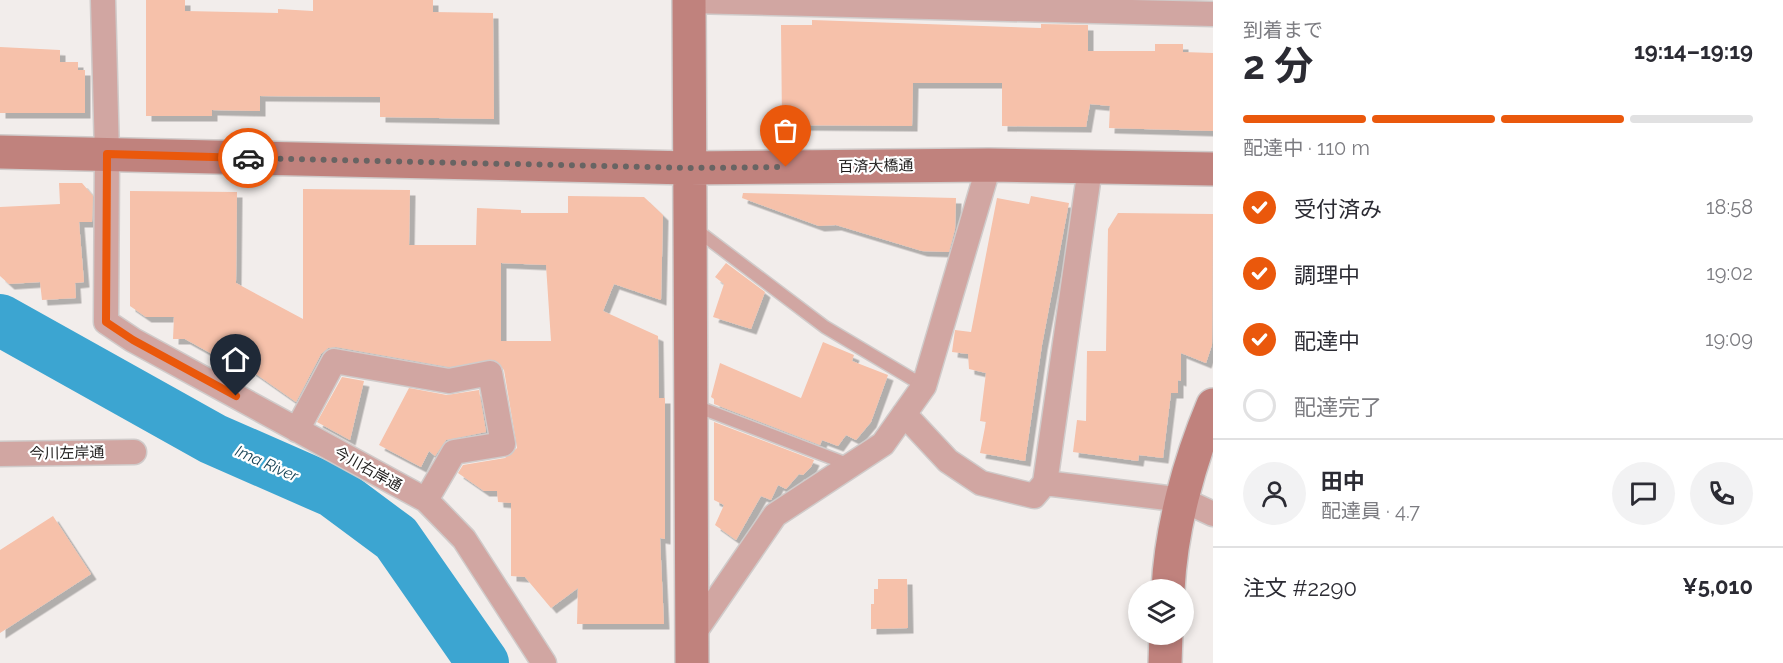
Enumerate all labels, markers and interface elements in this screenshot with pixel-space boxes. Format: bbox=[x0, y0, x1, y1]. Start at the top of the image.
text: 到着まで bbox=[1243, 18, 1323, 42]
text: 19:14–19:19 bbox=[1634, 38, 1753, 64]
text: 2 分 bbox=[1243, 42, 1313, 88]
pin bbox=[760, 105, 811, 167]
icon: bag bbox=[769, 114, 802, 147]
courier bbox=[218, 128, 278, 188]
text: 配達中 · 110 m bbox=[1243, 136, 1370, 160]
icon: car bbox=[232, 142, 265, 175]
street label: 百済大橋通 bbox=[838, 156, 914, 176]
icon: check bbox=[1243, 191, 1276, 224]
text: 18:58 bbox=[1706, 195, 1753, 219]
text: 受付済み bbox=[1294, 196, 1382, 222]
icon: check bbox=[1243, 257, 1276, 290]
text: 19:02 bbox=[1706, 261, 1753, 285]
text: 調理中 bbox=[1294, 262, 1360, 288]
icon: check bbox=[1243, 323, 1276, 356]
text: 19:09 bbox=[1705, 327, 1753, 351]
text: 配達中 bbox=[1294, 328, 1360, 354]
pin bbox=[210, 334, 261, 396]
icon: home bbox=[219, 343, 252, 376]
text: 配達完了 bbox=[1294, 394, 1382, 420]
water label: Ima River bbox=[232, 441, 302, 486]
street label: 今川左岸通 bbox=[29, 443, 105, 463]
street label: 今川右岸通 bbox=[331, 443, 405, 495]
button: person bbox=[1243, 462, 1306, 525]
button: chat bbox=[1612, 462, 1675, 525]
button: phone bbox=[1690, 462, 1753, 525]
text: 田中 bbox=[1321, 468, 1365, 494]
text: 配達員 · 4.7 bbox=[1321, 499, 1420, 523]
text: ¥5,010 bbox=[1682, 573, 1753, 599]
text: 注文 #2290 bbox=[1243, 575, 1357, 601]
map controls bbox=[1128, 579, 1194, 645]
button: layers bbox=[1128, 579, 1194, 645]

